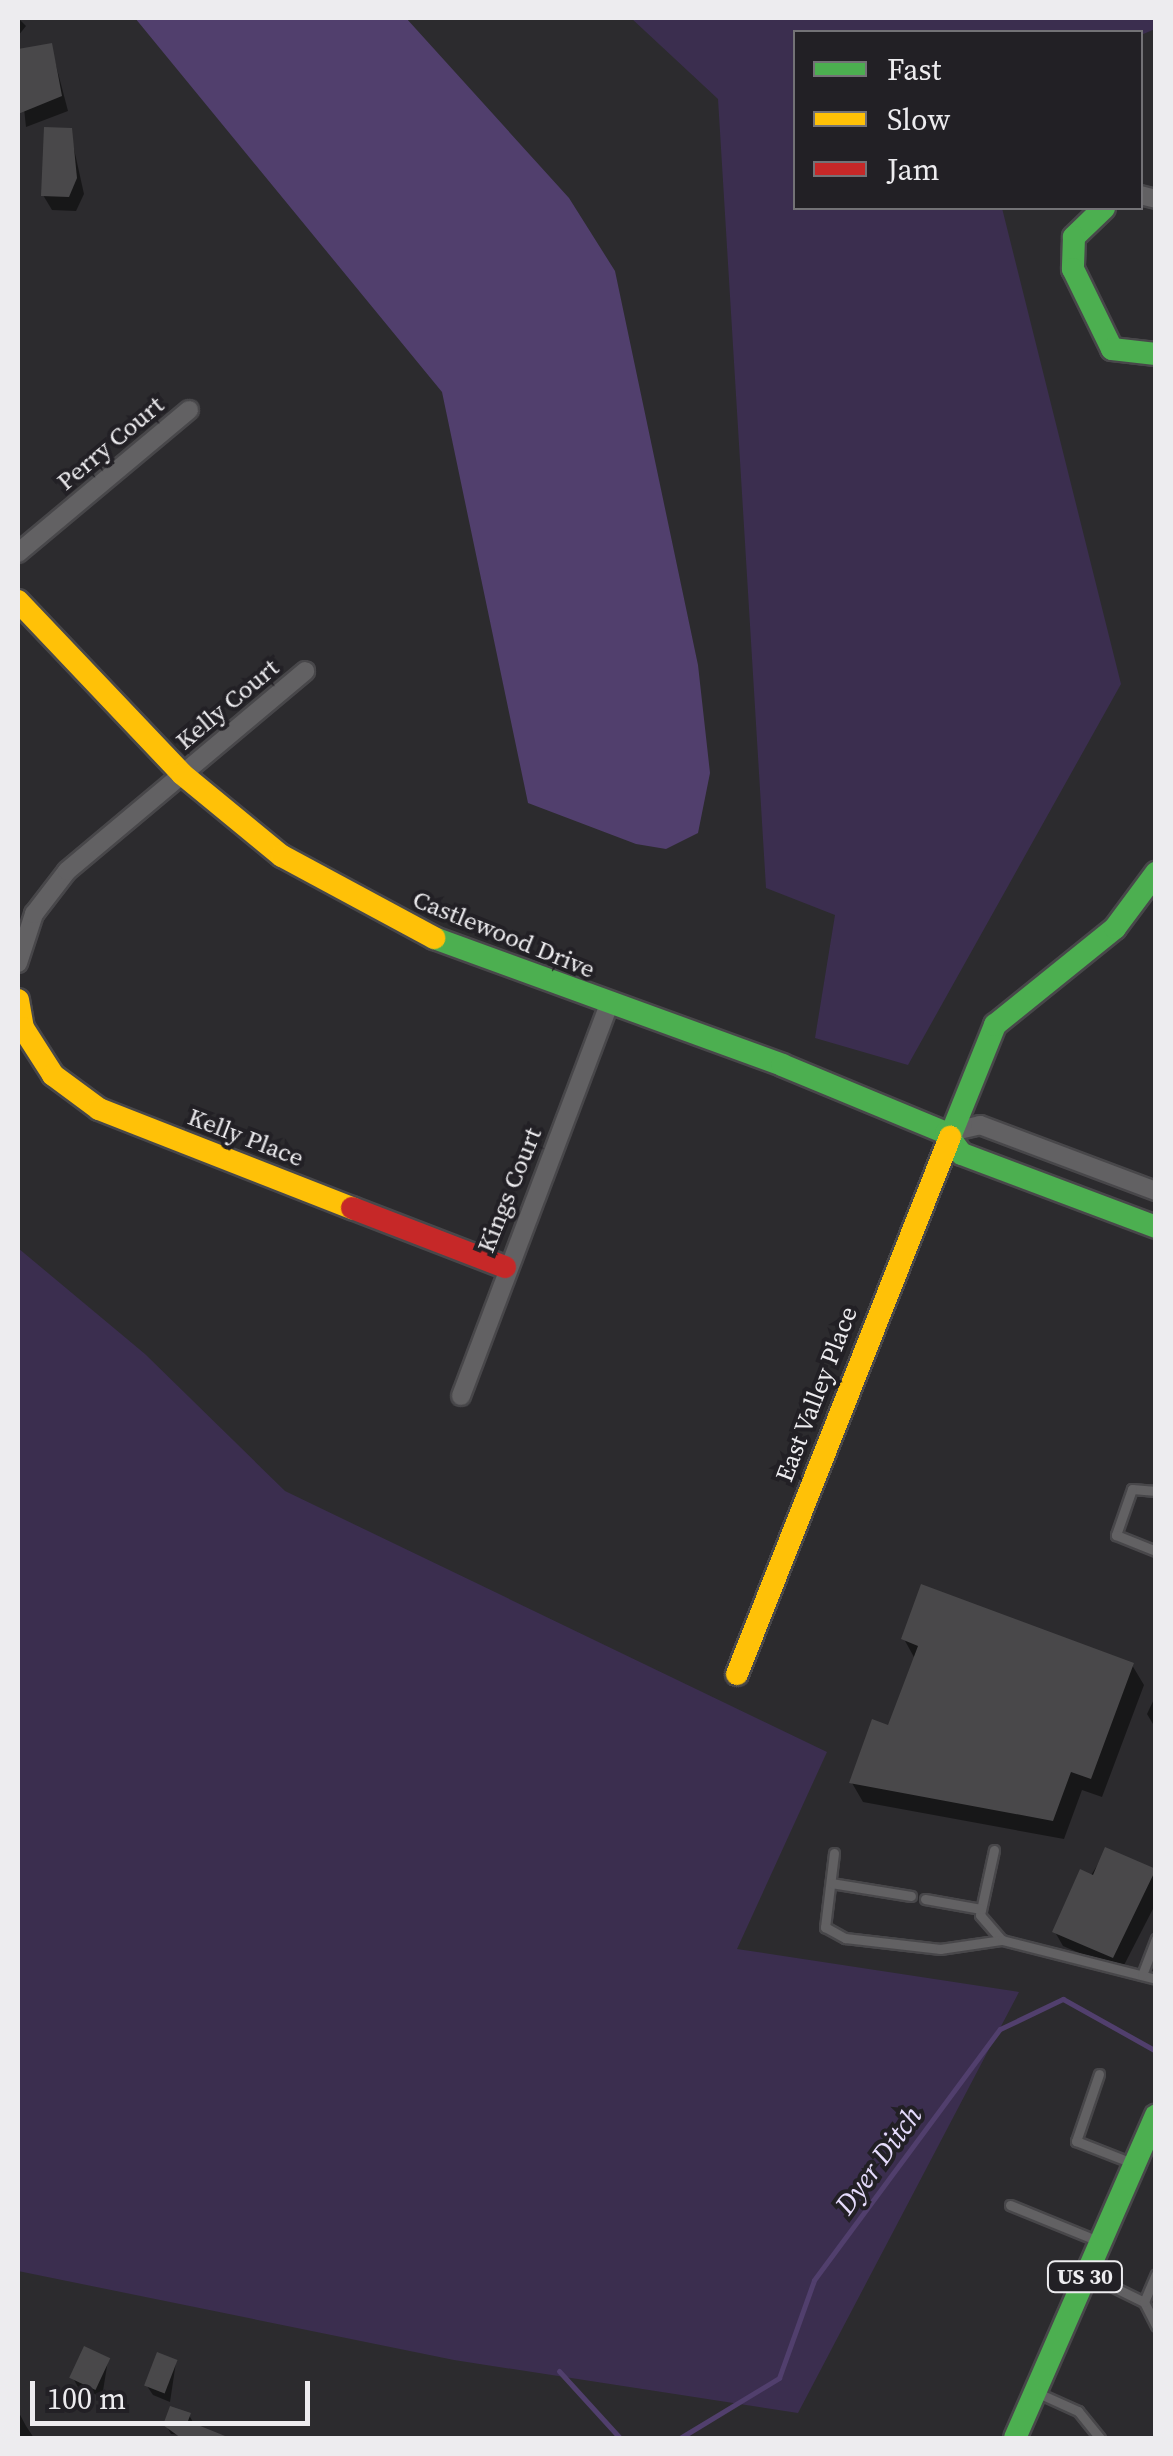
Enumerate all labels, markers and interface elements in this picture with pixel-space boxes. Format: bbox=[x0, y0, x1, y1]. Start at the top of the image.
legend bbox=[793, 30, 1143, 210]
text: Fast bbox=[887, 49, 941, 90]
text: Slow bbox=[887, 99, 950, 140]
text: Jam bbox=[887, 149, 940, 190]
street label: Perry Court bbox=[51, 390, 169, 496]
street label: Kelly Court bbox=[169, 652, 285, 756]
street label: Castlewood Drive bbox=[409, 884, 599, 984]
street label: Kelly Place bbox=[184, 1101, 308, 1173]
street label: Kings Court bbox=[470, 1123, 548, 1257]
street label: East Valley Place bbox=[769, 1302, 863, 1486]
water label: Dyer Ditch bbox=[828, 2099, 928, 2221]
road number: US 30 bbox=[1045, 2260, 1125, 2294]
scale bar bbox=[35, 2361, 315, 2423]
text: 100 m bbox=[47, 2378, 126, 2419]

